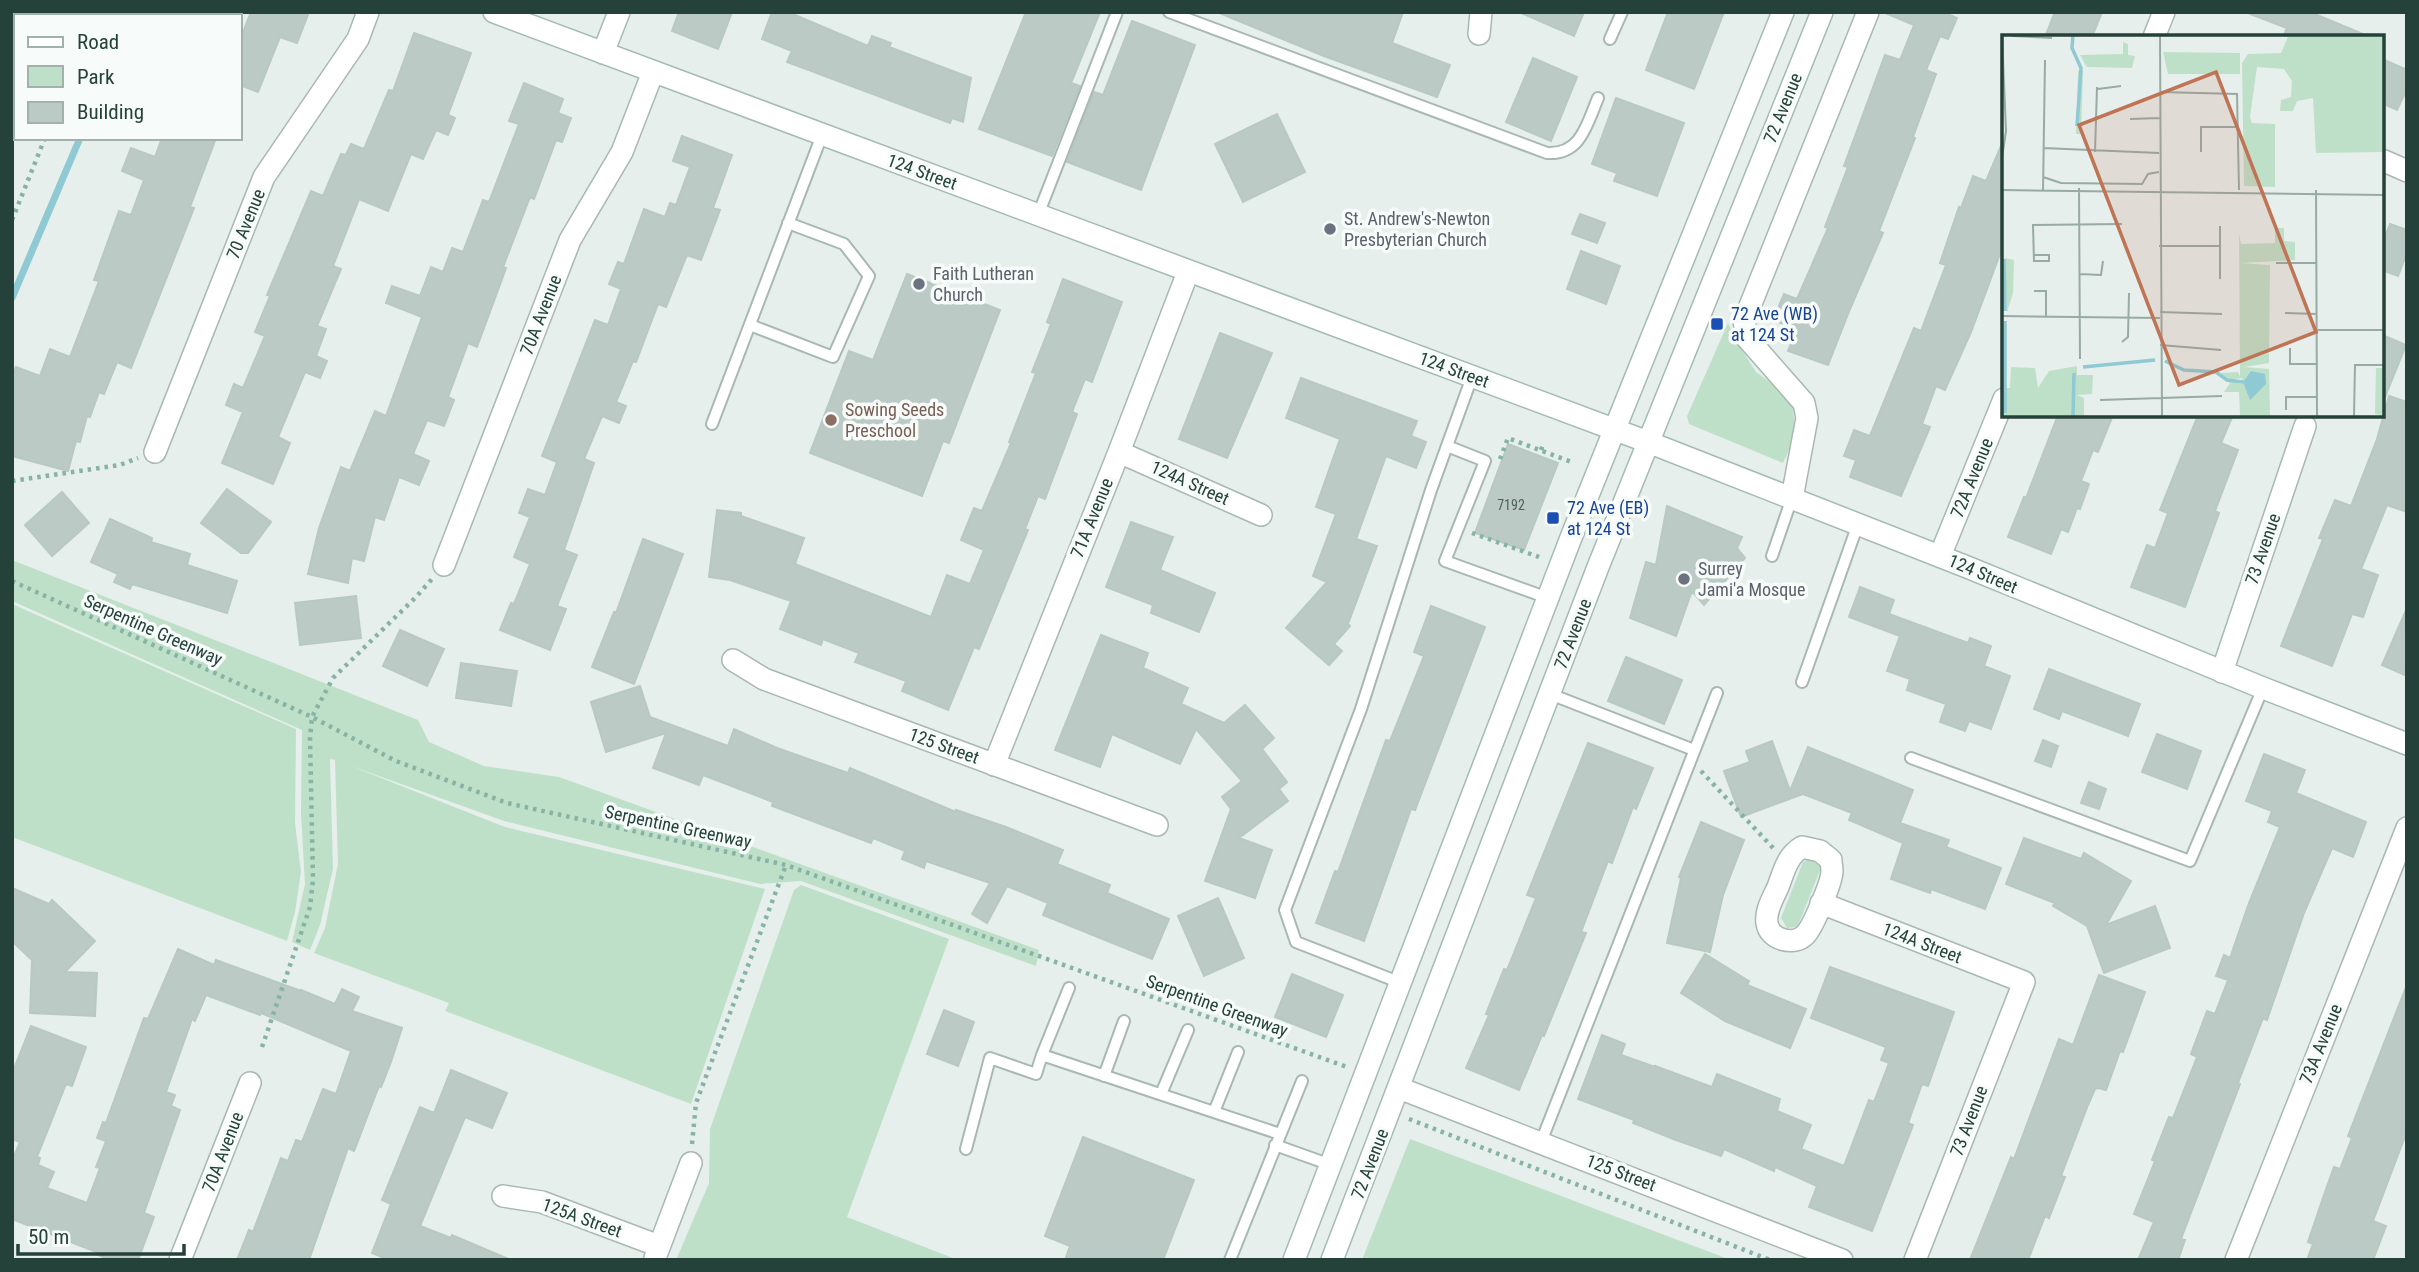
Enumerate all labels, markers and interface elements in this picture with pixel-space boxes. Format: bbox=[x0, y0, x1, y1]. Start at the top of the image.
legend bbox=[14, 14, 242, 140]
text: Road bbox=[77, 30, 119, 54]
inset map bbox=[2002, 35, 2384, 416]
text: Park bbox=[77, 65, 115, 89]
street label: 72 Avenue bbox=[1759, 70, 1806, 146]
text: Building bbox=[77, 100, 144, 124]
street label: 124 Street bbox=[884, 149, 960, 194]
street label: 70 Avenue bbox=[222, 186, 269, 262]
place label: St. Andrew's-Newton Presbyterian Church bbox=[1344, 208, 1490, 250]
marker: St. Andrew's-Newton Presbyterian Church bbox=[1322, 221, 1338, 237]
place label: Faith Lutheran Church bbox=[933, 263, 1034, 305]
street label: 70A Avenue bbox=[516, 272, 565, 358]
marker: Faith Lutheran Church bbox=[911, 276, 927, 292]
place label: 72 Ave (WB) at 124 St bbox=[1731, 303, 1818, 345]
marker: 72 Ave (WB) at 124 St bbox=[1709, 316, 1725, 332]
street label: 124 Street bbox=[1416, 347, 1492, 392]
place label: Sowing Seeds Preschool bbox=[845, 399, 944, 441]
marker: Sowing Seeds Preschool bbox=[823, 412, 839, 428]
street label: 72A Avenue bbox=[1946, 435, 1997, 521]
street label: 124A Street bbox=[1148, 456, 1233, 509]
street label: 71A Avenue bbox=[1066, 475, 1117, 561]
house number: 7192 bbox=[1497, 497, 1525, 513]
place label: 72 Ave (EB) at 124 St bbox=[1567, 497, 1649, 539]
marker: 72 Ave (EB) at 124 St bbox=[1545, 510, 1561, 526]
street label: 73 Avenue bbox=[2241, 511, 2284, 587]
street label: 124 Street bbox=[1946, 550, 2021, 597]
place label: Surrey Jami'a Mosque bbox=[1698, 558, 1805, 600]
marker: Surrey Jami'a Mosque bbox=[1676, 571, 1692, 587]
street label: Serpentine Greenway bbox=[81, 590, 226, 670]
street label: 72 Avenue bbox=[1550, 596, 1596, 672]
street label: 125 Street bbox=[906, 723, 982, 768]
street label: Serpentine Greenway bbox=[603, 801, 754, 852]
street label: 124A Street bbox=[1880, 918, 1965, 967]
street label: Serpentine Greenway bbox=[1143, 970, 1291, 1041]
street label: 73A Avenue bbox=[2295, 1001, 2346, 1087]
street label: 73 Avenue bbox=[1946, 1083, 1992, 1159]
street label: 70A Avenue bbox=[198, 1109, 247, 1195]
street label: 72 Avenue bbox=[1347, 1126, 1393, 1202]
street label: 125 Street bbox=[1583, 1150, 1659, 1195]
street label: 125A Street bbox=[539, 1193, 625, 1242]
scale bar bbox=[18, 1212, 184, 1256]
text: 50 m bbox=[28, 1225, 69, 1249]

